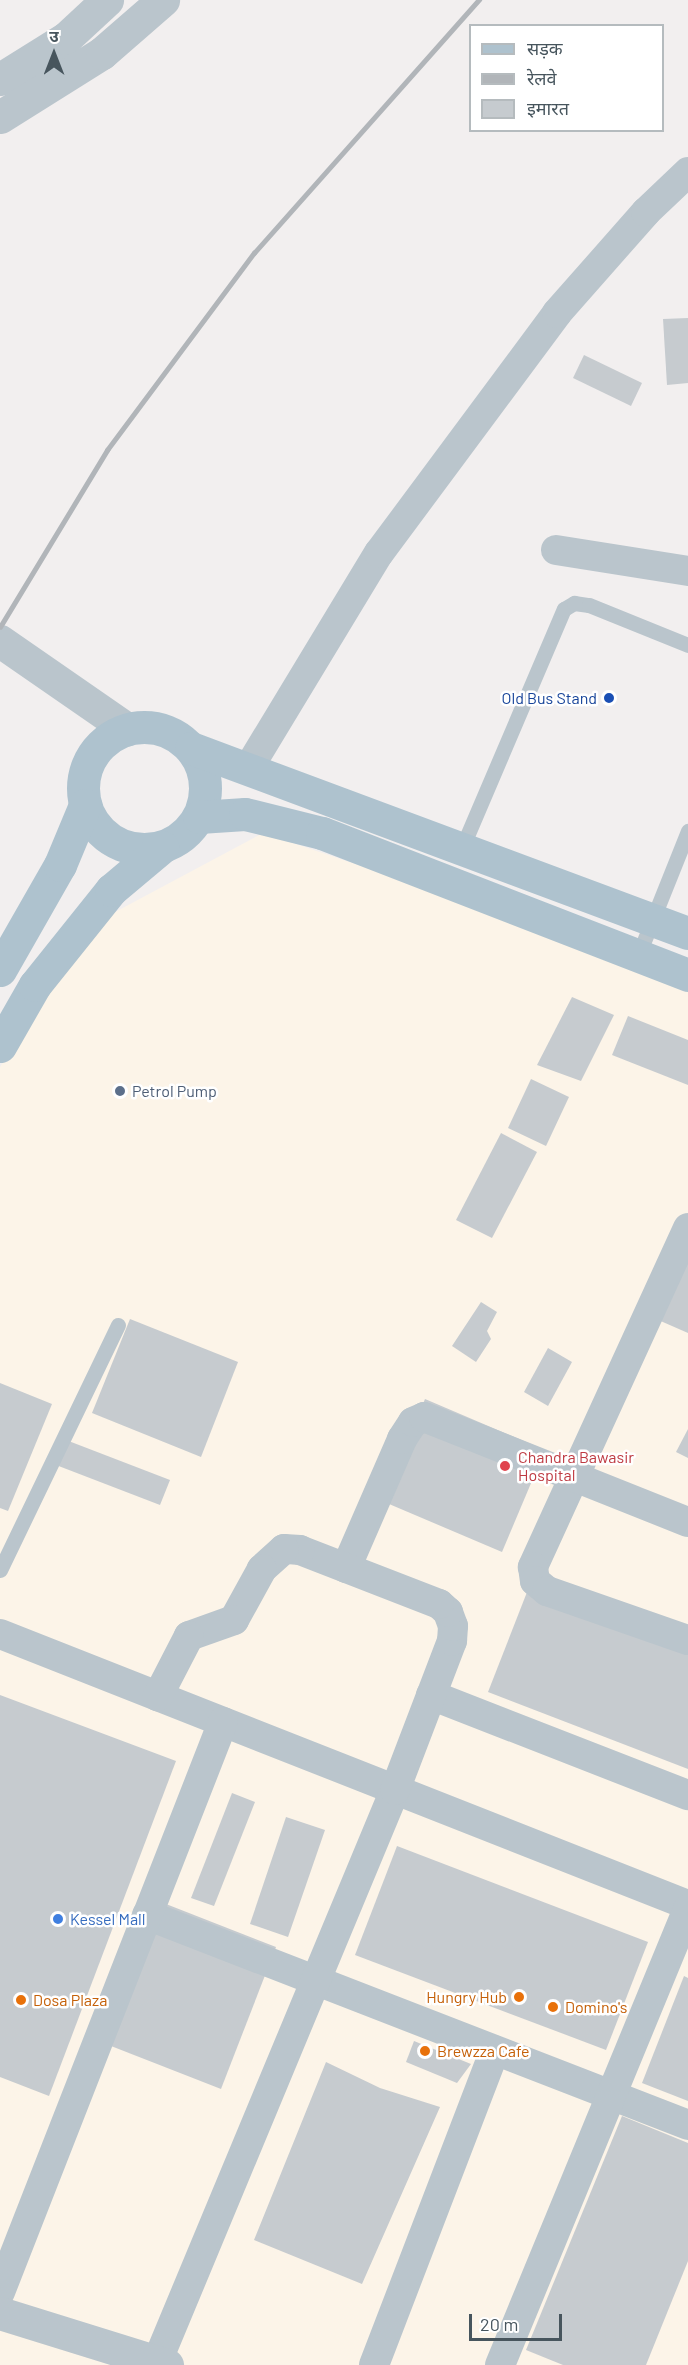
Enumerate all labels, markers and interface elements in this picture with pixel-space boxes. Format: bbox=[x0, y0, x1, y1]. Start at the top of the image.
north arrow bbox=[24, 24, 84, 84]
legend bbox=[469, 24, 664, 132]
text: उ bbox=[49, 26, 59, 45]
text: सड़क bbox=[527, 37, 563, 59]
text: रेलवे bbox=[527, 67, 557, 89]
text: इमारत bbox=[527, 97, 569, 119]
place label: Old Bus Stand bbox=[502, 688, 597, 708]
marker: Old Bus Stand bbox=[602, 691, 616, 705]
place label: Petrol Pump bbox=[132, 1081, 217, 1101]
marker: Petrol Pump bbox=[113, 1084, 127, 1098]
place label: Chandra Bawasir Hospital bbox=[518, 1447, 634, 1485]
marker: Chandra Bawasir Hospital bbox=[496, 1457, 514, 1475]
place label: Kessel Mall bbox=[70, 1909, 145, 1929]
marker: Kessel Mall bbox=[51, 1912, 65, 1926]
place label: Hungry Hub bbox=[426, 1987, 507, 2007]
place label: Dosa Plaza bbox=[33, 1990, 107, 2010]
marker: Hungry Hub bbox=[512, 1990, 526, 2004]
marker: Dosa Plaza bbox=[14, 1993, 28, 2007]
place label: Domino's bbox=[565, 1997, 627, 2017]
marker: Domino's bbox=[546, 2000, 560, 2014]
place label: Brewzza Cafe bbox=[437, 2041, 529, 2061]
marker: Brewzza Cafe bbox=[418, 2044, 432, 2058]
scale bar bbox=[472, 2302, 565, 2340]
text: 20 m bbox=[480, 2313, 518, 2335]

